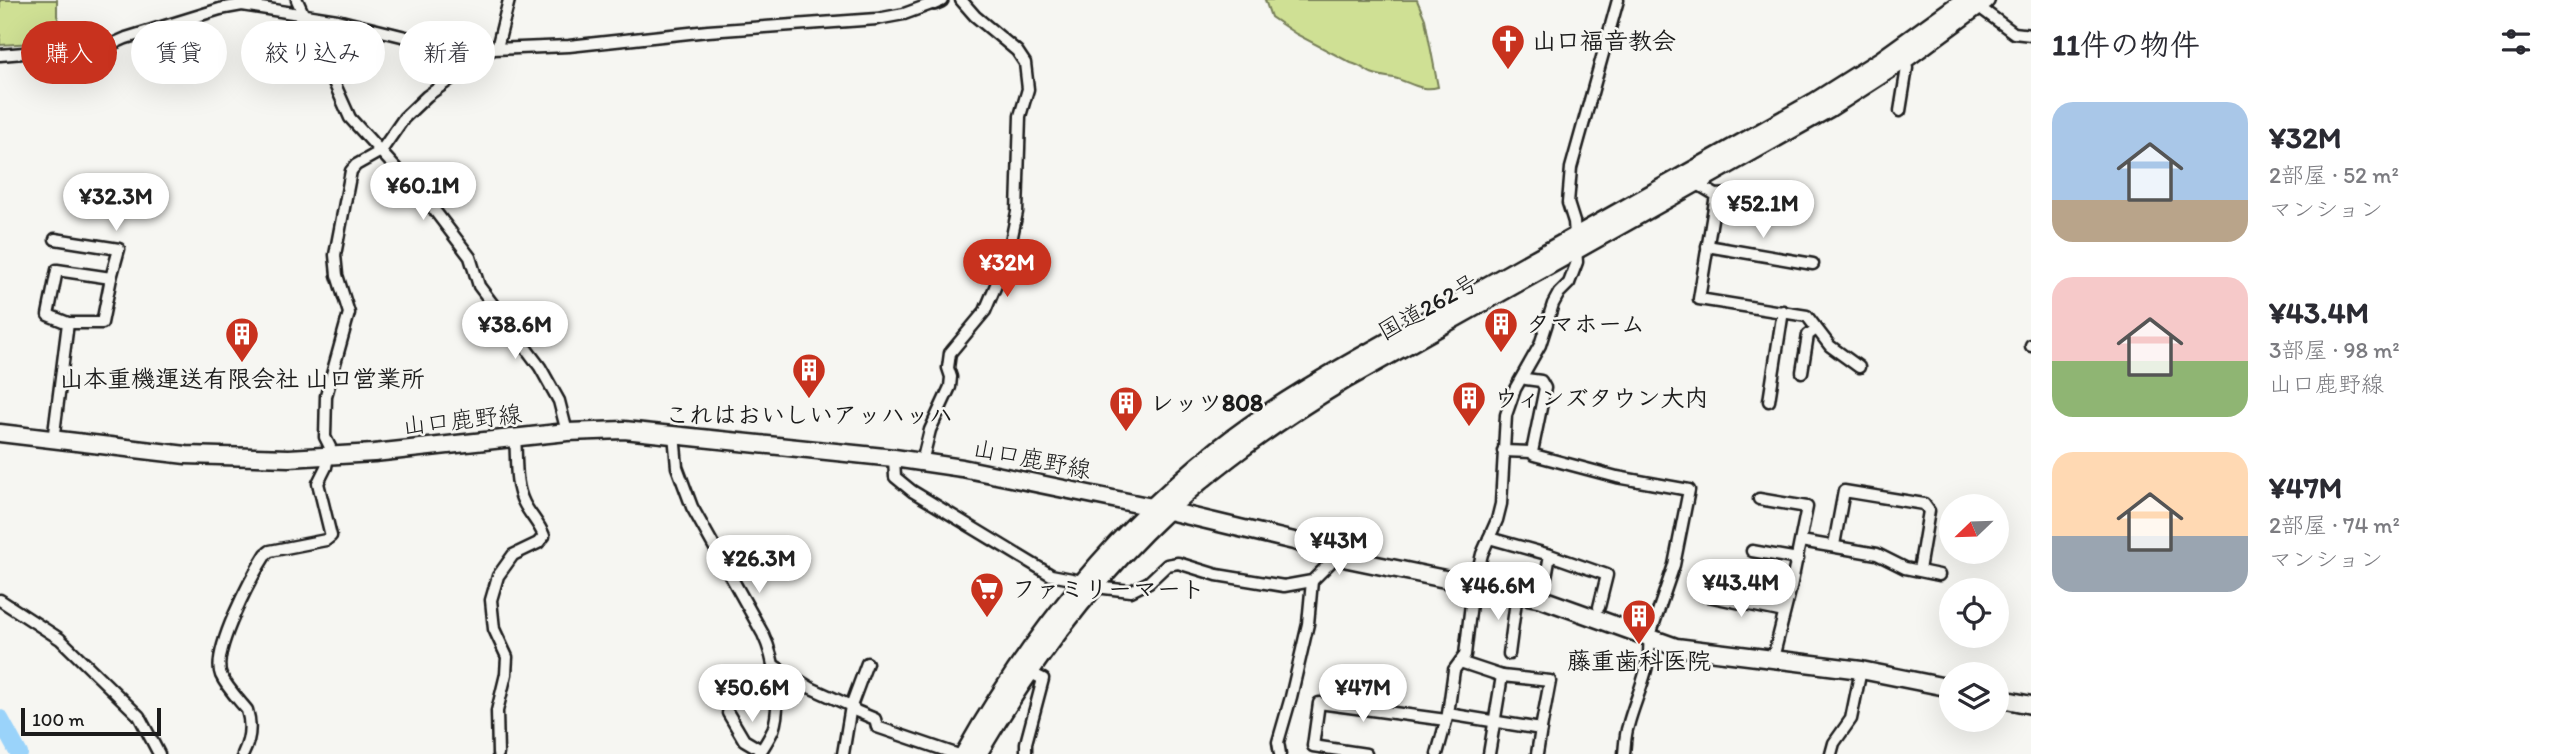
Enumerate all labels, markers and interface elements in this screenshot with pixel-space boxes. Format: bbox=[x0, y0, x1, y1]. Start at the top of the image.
chip: 購入 bbox=[21, 21, 117, 84]
chip: 賃貸 bbox=[131, 21, 227, 84]
chip: 絞り込み bbox=[241, 21, 385, 84]
chip: 新着 bbox=[399, 21, 495, 84]
church icon: 山口福音教会 bbox=[1489, 22, 1527, 71]
icon: filters bbox=[2497, 23, 2535, 61]
place label: 山口福音教会 bbox=[1532, 26, 1676, 55]
text: 11件の物件 bbox=[2052, 26, 2200, 63]
text: ¥32M bbox=[2269, 119, 2342, 156]
icon: home bbox=[2108, 130, 2192, 214]
text: 2部屋 · 52 m² bbox=[2269, 161, 2399, 189]
pin: ¥60.1M bbox=[366, 162, 480, 222]
text: ¥60.1M bbox=[386, 171, 460, 199]
pin: ¥32.3M bbox=[59, 174, 173, 233]
pin: ¥52.1M bbox=[1706, 180, 1820, 240]
text: ¥32.3M bbox=[79, 182, 153, 210]
text: ¥52.1M bbox=[1727, 189, 1799, 217]
text: マンション bbox=[2269, 195, 2383, 223]
pin: ¥32M bbox=[966, 240, 1048, 299]
text: ¥32M bbox=[979, 248, 1035, 276]
street label: 国道262号 bbox=[1373, 267, 1483, 346]
text: ¥43.4M bbox=[2269, 294, 2369, 331]
pin: ¥38.6M bbox=[458, 302, 572, 361]
building icon: タマホーム bbox=[1482, 305, 1520, 354]
icon: home bbox=[2108, 305, 2192, 389]
place label: タマホーム bbox=[1526, 309, 1645, 338]
text: ¥38.6M bbox=[478, 310, 552, 338]
building icon: 山本重機運送有限会社 山口営業所 bbox=[223, 315, 261, 364]
text: 3部屋 · 98 m² bbox=[2269, 336, 2400, 364]
building icon: これはおいしいアッハッハ bbox=[790, 351, 828, 400]
place label: 山本重機運送有限会社 山口営業所 bbox=[59, 364, 425, 393]
text: 山口鹿野線 bbox=[2269, 370, 2384, 398]
building icon: ウィンズタウン大内 bbox=[1450, 379, 1488, 428]
place label: ウィンズタウン大内 bbox=[1494, 383, 1709, 412]
building icon: レッツ808 bbox=[1107, 384, 1145, 433]
place label: レッツ808 bbox=[1150, 388, 1263, 417]
street label: 山口鹿野線 bbox=[401, 399, 523, 440]
place label: これはおいしいアッハッハ bbox=[665, 400, 953, 429]
street label: 山口鹿野線 bbox=[970, 433, 1094, 484]
text: ¥47M bbox=[2269, 469, 2342, 506]
icon: home bbox=[2108, 480, 2192, 564]
north arrow bbox=[1939, 494, 2009, 564]
map controls bbox=[1939, 494, 2009, 732]
text: 2部屋 · 74 m² bbox=[2269, 511, 2400, 539]
pin: ¥43M bbox=[1298, 518, 1380, 577]
text: ¥43M bbox=[1310, 526, 1368, 554]
pin: ¥26.3M bbox=[702, 536, 816, 595]
text: ¥26.3M bbox=[722, 544, 796, 572]
text: マンション bbox=[2269, 545, 2383, 573]
pin: ¥43.4M bbox=[1684, 560, 1798, 619]
pin: ¥46.6M bbox=[1441, 562, 1555, 622]
text: ¥43.4M bbox=[1703, 568, 1779, 596]
supermarket icon: ファミリーマート bbox=[968, 570, 1006, 619]
text: ¥46.6M bbox=[1461, 571, 1535, 599]
place label: ファミリーマート bbox=[1012, 574, 1205, 603]
button: locate bbox=[1939, 578, 2009, 648]
building icon: 藤重歯科医院 bbox=[1620, 597, 1658, 646]
place label: 藤重歯科医院 bbox=[1567, 646, 1711, 675]
button: layers bbox=[1939, 662, 2009, 732]
pin: ¥50.6M bbox=[695, 664, 809, 724]
pin: ¥47M bbox=[1322, 664, 1404, 724]
text: ¥50.6M bbox=[714, 673, 790, 701]
text: ¥47M bbox=[1335, 673, 1391, 701]
scale bar bbox=[21, 705, 161, 737]
text: 100 m bbox=[32, 708, 84, 731]

